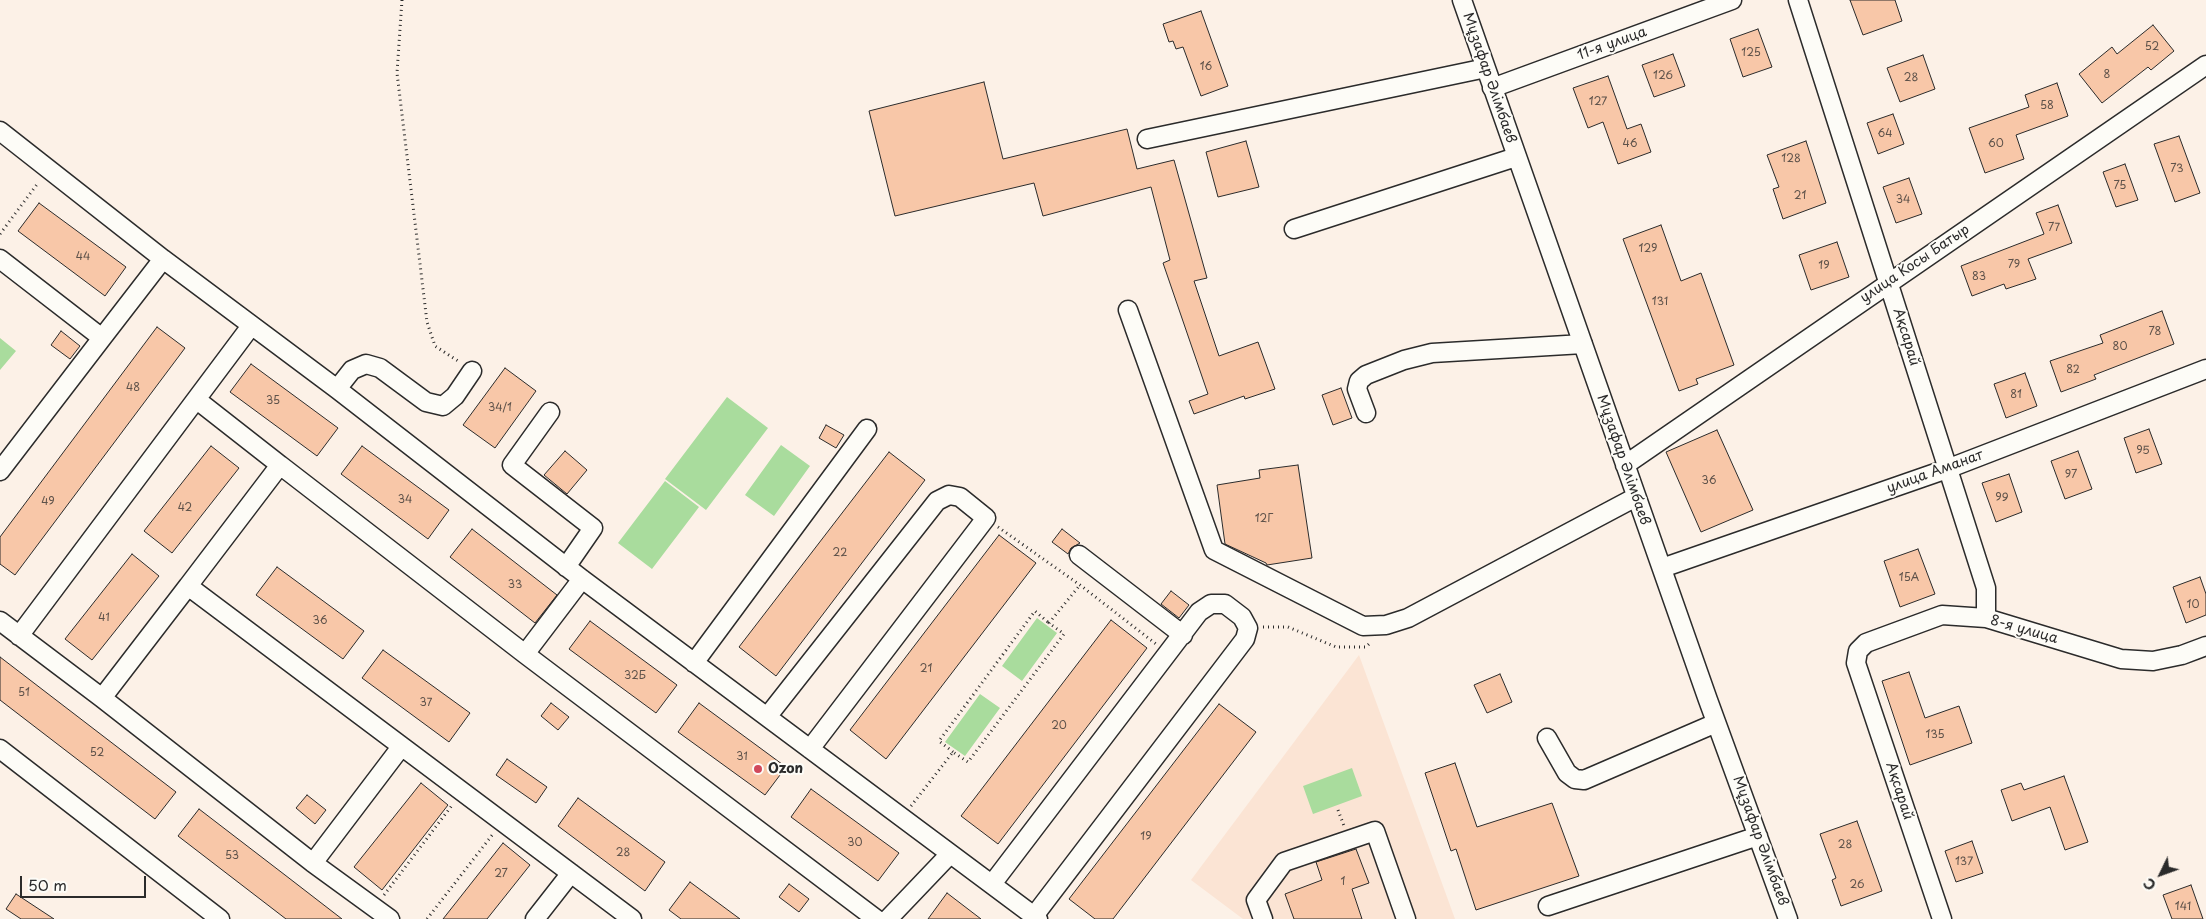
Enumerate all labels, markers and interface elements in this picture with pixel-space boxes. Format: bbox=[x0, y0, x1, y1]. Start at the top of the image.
street label: Мұзафар Әлімбаев bbox=[1459, 11, 1519, 145]
street label: 11-я улица bbox=[1575, 24, 1649, 64]
house number: 52 bbox=[2145, 40, 2159, 54]
house number: 125 bbox=[1741, 46, 1761, 60]
house number: 16 bbox=[1200, 60, 1212, 74]
house number: 8 bbox=[2104, 68, 2110, 82]
house number: 126 bbox=[1653, 69, 1673, 83]
house number: 28 bbox=[1904, 71, 1918, 85]
house number: 127 bbox=[1589, 95, 1607, 109]
house number: 58 bbox=[2040, 99, 2054, 113]
house number: 64 bbox=[1878, 127, 1892, 141]
house number: 46 bbox=[1623, 137, 1637, 151]
house number: 60 bbox=[1988, 137, 2004, 151]
house number: 128 bbox=[1781, 152, 1801, 166]
house number: 73 bbox=[2170, 162, 2184, 176]
house number: 75 bbox=[2114, 179, 2126, 193]
house number: 21 bbox=[1794, 189, 1806, 203]
house number: 34 bbox=[1896, 193, 1910, 207]
street label: улица Косы Батыр bbox=[1857, 221, 1973, 307]
house number: 77 bbox=[2048, 221, 2060, 235]
house number: 129 bbox=[1639, 242, 1657, 256]
house number: 44 bbox=[76, 250, 90, 264]
house number: 79 bbox=[2008, 258, 2020, 272]
house number: 19 bbox=[1818, 259, 1830, 273]
house number: 83 bbox=[1972, 270, 1986, 284]
house number: 131 bbox=[1652, 295, 1668, 309]
street label: Ақсарай bbox=[1889, 306, 1923, 368]
house number: 78 bbox=[2149, 325, 2161, 339]
house number: 80 bbox=[2113, 340, 2127, 354]
house number: 82 bbox=[2066, 363, 2080, 377]
house number: 48 bbox=[126, 381, 140, 395]
house number: 81 bbox=[2010, 388, 2022, 402]
street label: Мұзафар Әлімбаев bbox=[1593, 393, 1653, 527]
house number: 35 bbox=[266, 394, 280, 408]
house number: 34/1 bbox=[488, 401, 512, 415]
house number: 95 bbox=[2136, 444, 2150, 458]
street label: улица Аманат bbox=[1884, 447, 1986, 497]
house number: 97 bbox=[2065, 468, 2077, 482]
house number: 36 bbox=[1702, 474, 1716, 488]
house number: 99 bbox=[1995, 491, 2009, 505]
house number: 34 bbox=[398, 493, 412, 507]
house number: 49 bbox=[41, 495, 55, 509]
house number: 42 bbox=[178, 501, 192, 515]
house number: 12Г bbox=[1255, 512, 1273, 526]
house number: 22 bbox=[833, 546, 847, 560]
house number: 15А bbox=[1899, 571, 1919, 585]
house number: 33 bbox=[508, 578, 522, 592]
house number: 10 bbox=[2187, 598, 2199, 612]
house number: 41 bbox=[98, 611, 110, 625]
street label: 8-я улица bbox=[1988, 612, 2060, 648]
house number: 36 bbox=[313, 614, 327, 628]
house number: 21 bbox=[920, 662, 932, 676]
house number: 32Б bbox=[624, 669, 646, 683]
house number: 51 bbox=[18, 686, 30, 700]
house number: 37 bbox=[420, 696, 432, 710]
house number: 20 bbox=[1051, 719, 1067, 733]
house number: 135 bbox=[1925, 728, 1945, 742]
house number: 52 bbox=[90, 746, 104, 760]
house number: 31 bbox=[736, 750, 748, 764]
street label: Ақсарай bbox=[1882, 760, 1916, 822]
place label: Ozon bbox=[768, 761, 803, 777]
marker: Ozon bbox=[752, 763, 764, 775]
street label: Мұзафар Әлімбаев bbox=[1729, 774, 1791, 908]
house number: 19 bbox=[1140, 830, 1152, 844]
house number: 30 bbox=[847, 836, 863, 850]
house number: 28 bbox=[1838, 838, 1852, 852]
house number: 28 bbox=[616, 846, 630, 860]
house number: 53 bbox=[225, 849, 239, 863]
north arrow bbox=[2136, 849, 2186, 899]
house number: 137 bbox=[1955, 855, 1973, 869]
scale bar bbox=[22, 866, 149, 898]
house number: 27 bbox=[494, 867, 508, 881]
text: 50 m bbox=[28, 873, 67, 896]
text: С bbox=[2138, 873, 2161, 895]
house number: 1 bbox=[1341, 875, 1345, 889]
house number: 26 bbox=[1849, 878, 1865, 892]
house number: 141 bbox=[2175, 900, 2191, 914]

